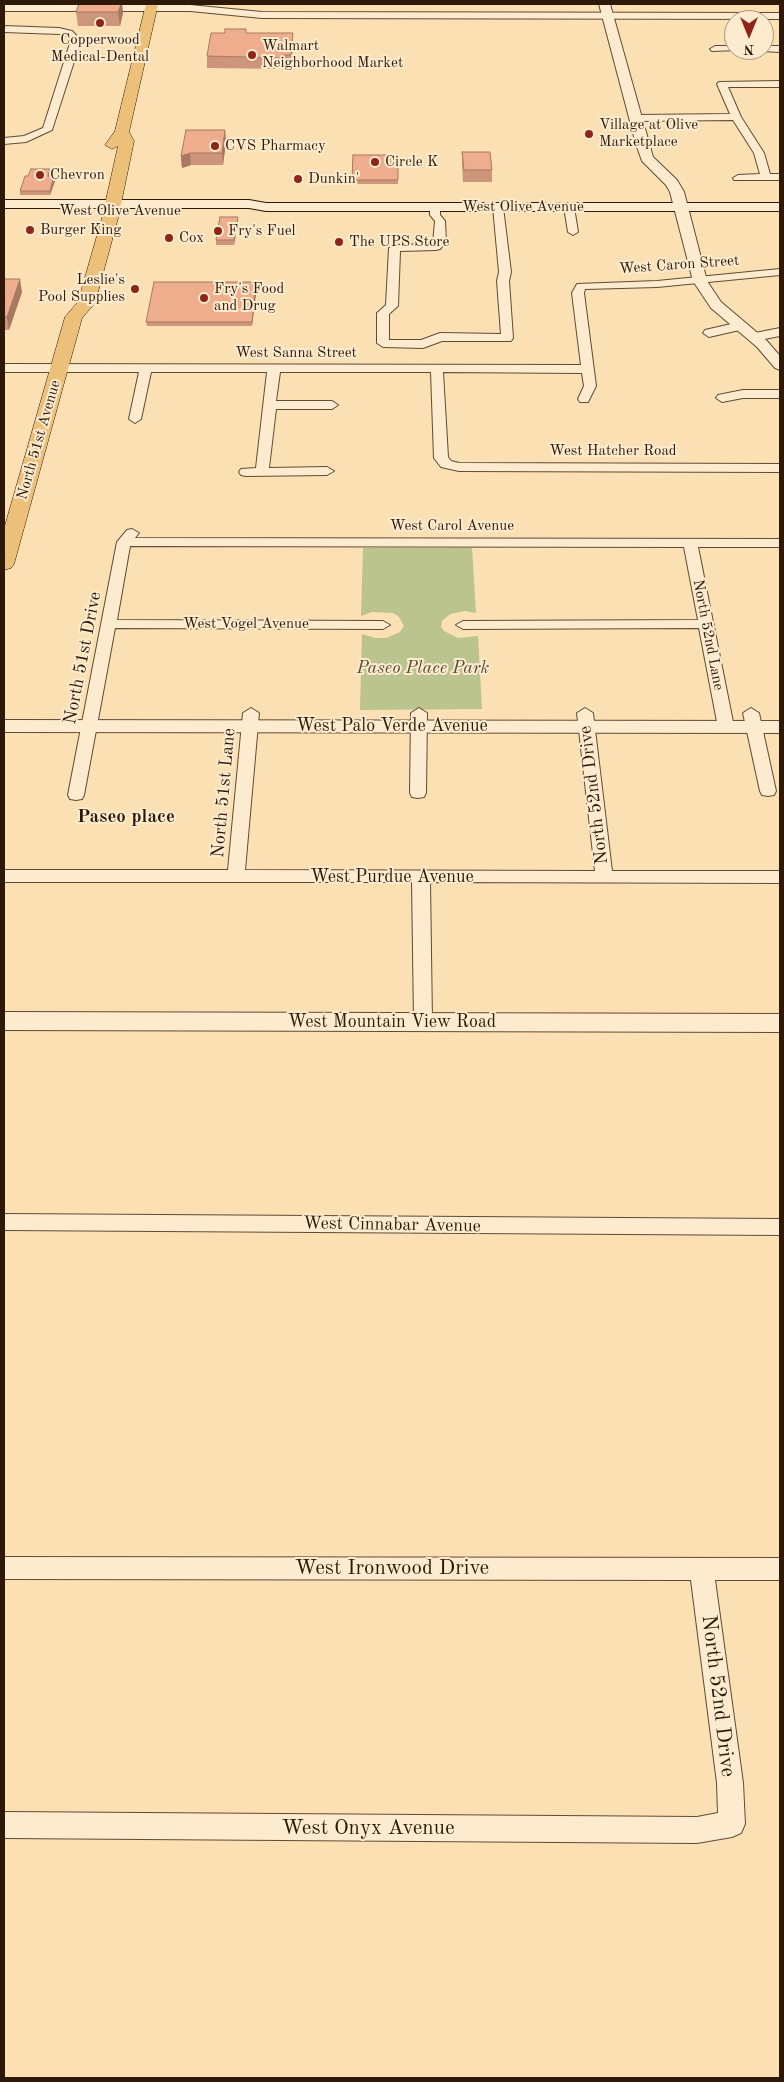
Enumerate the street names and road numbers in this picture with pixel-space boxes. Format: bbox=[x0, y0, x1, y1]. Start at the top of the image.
street label: West Olive Avenue bbox=[462, 198, 584, 216]
street label: West Olive Avenue bbox=[59, 202, 181, 220]
street label: West Caron Street bbox=[618, 252, 740, 278]
street label: West Sanna Street bbox=[235, 344, 357, 362]
street label: North 51st Avenue bbox=[13, 378, 65, 502]
street label: West Hatcher Road bbox=[549, 442, 677, 460]
street label: West Carol Avenue bbox=[390, 517, 514, 535]
street label: North 52nd Lane bbox=[688, 578, 728, 692]
street label: North 51st Drive bbox=[60, 590, 106, 726]
street label: West Vogel Avenue bbox=[183, 615, 309, 633]
street label: West Palo Verde Avenue bbox=[296, 715, 488, 737]
street label: North 52nd Drive bbox=[575, 724, 613, 866]
street label: North 51st Lane bbox=[208, 727, 240, 859]
street label: West Purdue Avenue bbox=[310, 866, 474, 888]
street label: West Mountain View Road bbox=[288, 1011, 496, 1033]
street label: West Cinnabar Avenue bbox=[303, 1213, 481, 1237]
street label: West Ironwood Drive bbox=[295, 1555, 489, 1581]
street label: North 52nd Drive bbox=[696, 1614, 740, 1778]
street label: West Onyx Avenue bbox=[281, 1815, 455, 1841]

